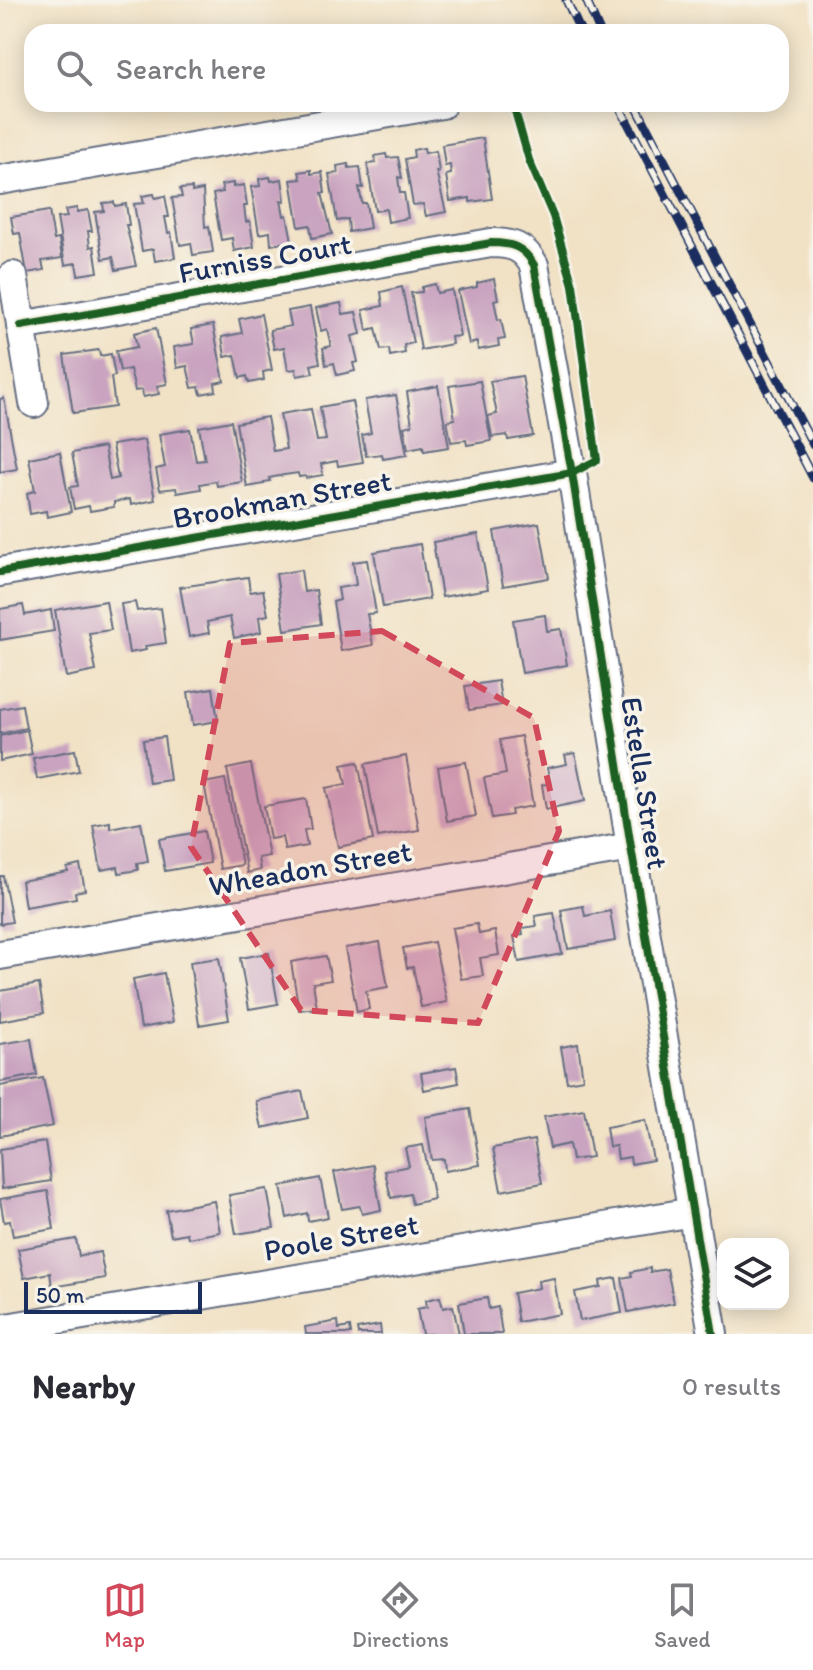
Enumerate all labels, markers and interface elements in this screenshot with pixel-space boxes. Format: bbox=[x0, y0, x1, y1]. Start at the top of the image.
search box bbox=[24, 24, 789, 112]
icon: search bbox=[52, 46, 96, 90]
text: Search here bbox=[116, 50, 266, 87]
street label: Furniss Court bbox=[176, 225, 354, 291]
street label: Brookman Street bbox=[170, 462, 394, 536]
street label: Estella Street bbox=[613, 694, 677, 872]
street label: Wheadon Street bbox=[206, 832, 414, 904]
street label: Poole Street bbox=[261, 1205, 421, 1269]
map controls bbox=[717, 1238, 789, 1310]
button: layers bbox=[717, 1238, 789, 1310]
scale bar bbox=[24, 1278, 202, 1314]
text: 50 m bbox=[36, 1282, 85, 1309]
text: Nearby bbox=[32, 1366, 135, 1407]
text: 0 results bbox=[682, 1370, 781, 1402]
tab: Map bbox=[103, 1578, 147, 1653]
tab: Directions bbox=[352, 1578, 449, 1653]
tab: Saved bbox=[654, 1578, 710, 1653]

